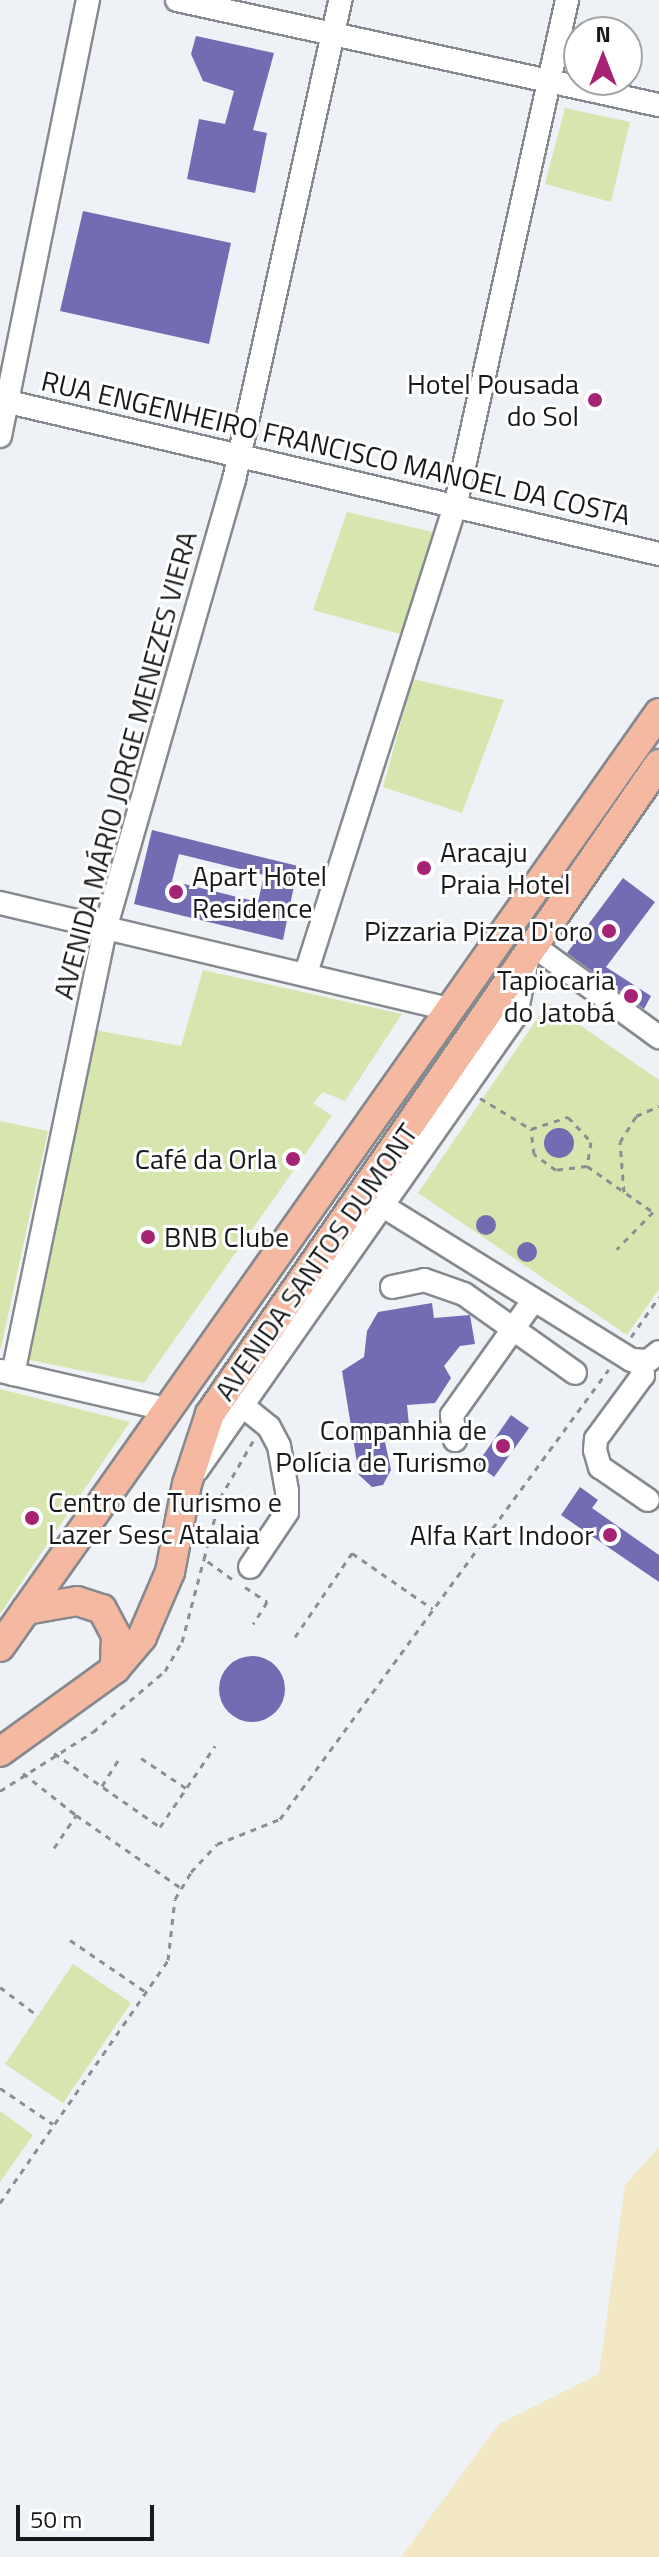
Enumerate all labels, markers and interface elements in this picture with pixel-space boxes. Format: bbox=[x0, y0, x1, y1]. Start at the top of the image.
north arrow bbox=[563, 16, 643, 96]
text: N bbox=[595, 17, 611, 51]
street label: RUA ENGENHEIRO FRANCISCO MANOEL DA COSTA bbox=[38, 364, 634, 532]
place label: Hotel Pousada do Sol bbox=[407, 367, 579, 433]
marker: Hotel Pousada do Sol bbox=[586, 391, 604, 409]
street label: AVENIDA MÁRIO JORGE MENEZES VIERA bbox=[46, 527, 204, 1003]
place label: Aracaju Praia Hotel bbox=[440, 835, 571, 901]
place label: Apart Hotel Residence bbox=[192, 859, 327, 925]
marker: Aracaju Praia Hotel bbox=[415, 859, 433, 877]
marker: Apart Hotel Residence bbox=[167, 883, 185, 901]
place label: Pizzaria Pizza D'oro bbox=[364, 914, 593, 948]
marker: Pizzaria Pizza D'oro bbox=[600, 922, 618, 940]
place label: Tapiocaria do Jatobá bbox=[497, 963, 615, 1029]
marker: Tapiocaria do Jatobá bbox=[622, 987, 640, 1005]
street label: AVENIDA SANTOS DUMONT bbox=[208, 1117, 424, 1407]
place label: Café da Orla bbox=[135, 1142, 277, 1176]
marker: Café da Orla bbox=[284, 1150, 302, 1168]
place label: BNB Clube bbox=[164, 1220, 289, 1254]
marker: BNB Clube bbox=[139, 1228, 157, 1246]
place label: Companhia de Polícia de Turismo bbox=[275, 1413, 487, 1479]
marker: Companhia de Polícia de Turismo bbox=[494, 1437, 512, 1455]
place label: Centro de Turismo e Lazer Sesc Atalaia bbox=[48, 1485, 282, 1551]
marker: Centro de Turismo e Lazer Sesc Atalaia bbox=[23, 1509, 41, 1527]
place label: Alfa Kart Indoor bbox=[410, 1518, 594, 1552]
marker: Alfa Kart Indoor bbox=[601, 1526, 619, 1544]
scale bar bbox=[20, 2489, 158, 2539]
text: 50 m bbox=[30, 2501, 82, 2537]

